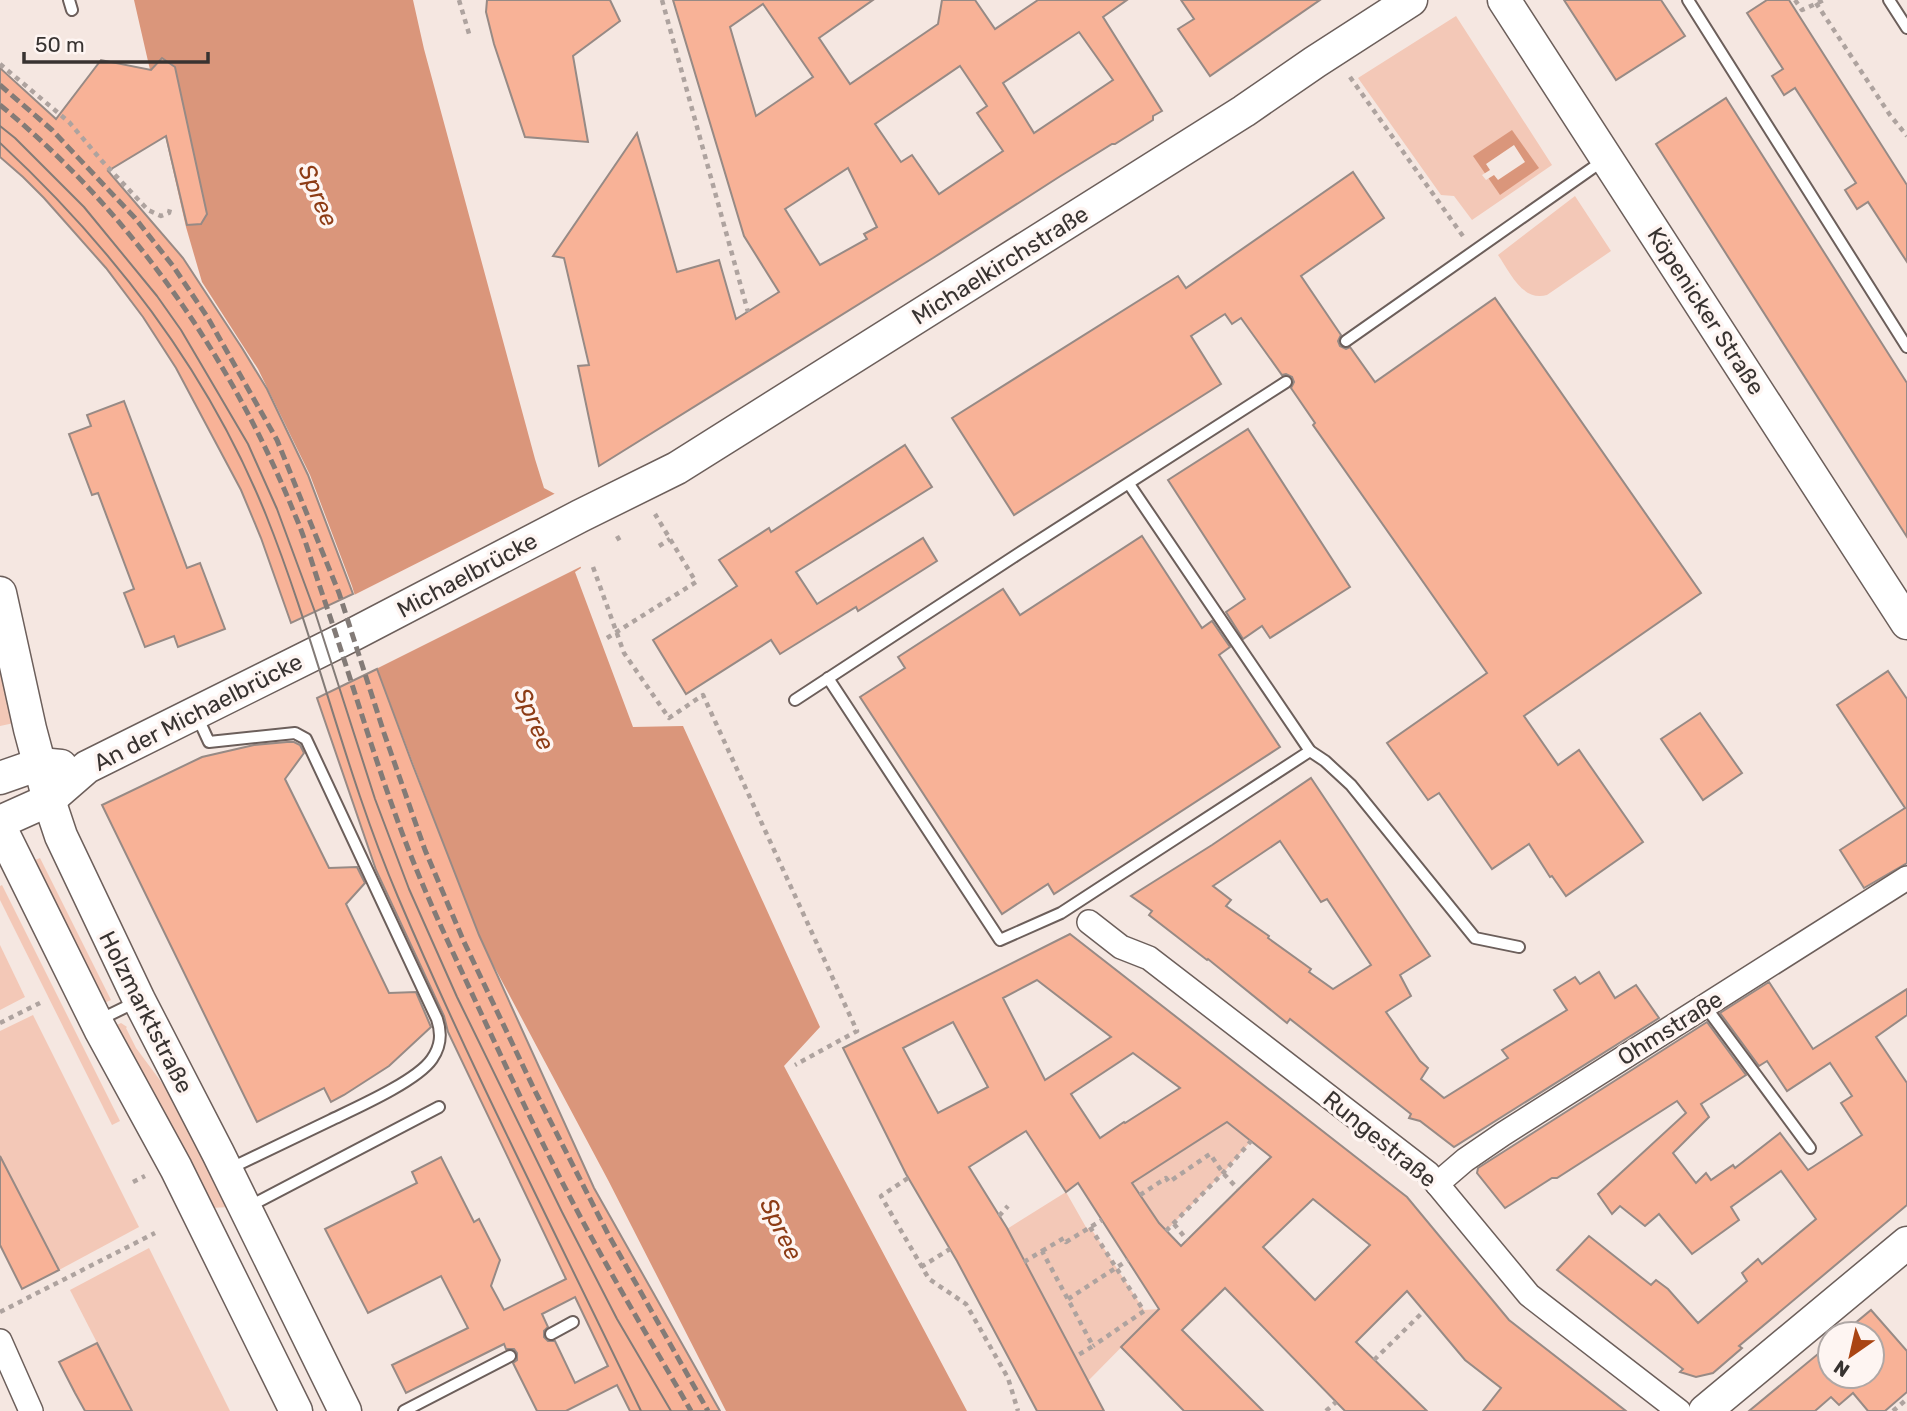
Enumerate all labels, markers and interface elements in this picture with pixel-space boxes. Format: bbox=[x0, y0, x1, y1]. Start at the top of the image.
scale bar bbox=[24, 21, 208, 65]
text: 50 m bbox=[35, 32, 85, 57]
water label: Spree bbox=[292, 160, 344, 230]
street label: Michaelkirchstraße bbox=[907, 199, 1093, 331]
street label: Köpenicker Straße bbox=[1641, 222, 1771, 400]
street label: Michaelbrücke bbox=[392, 526, 542, 624]
street label: An der Michaelbrücke bbox=[89, 647, 307, 777]
water label: Spree bbox=[508, 684, 560, 754]
street label: Holzmarktstraße bbox=[93, 926, 199, 1098]
street label: Ohmstraße bbox=[1612, 985, 1728, 1071]
street label: Rungestraße bbox=[1318, 1085, 1442, 1193]
water label: Spree bbox=[754, 1194, 808, 1264]
north arrow bbox=[1816, 1320, 1886, 1390]
text: N bbox=[1830, 1355, 1854, 1382]

